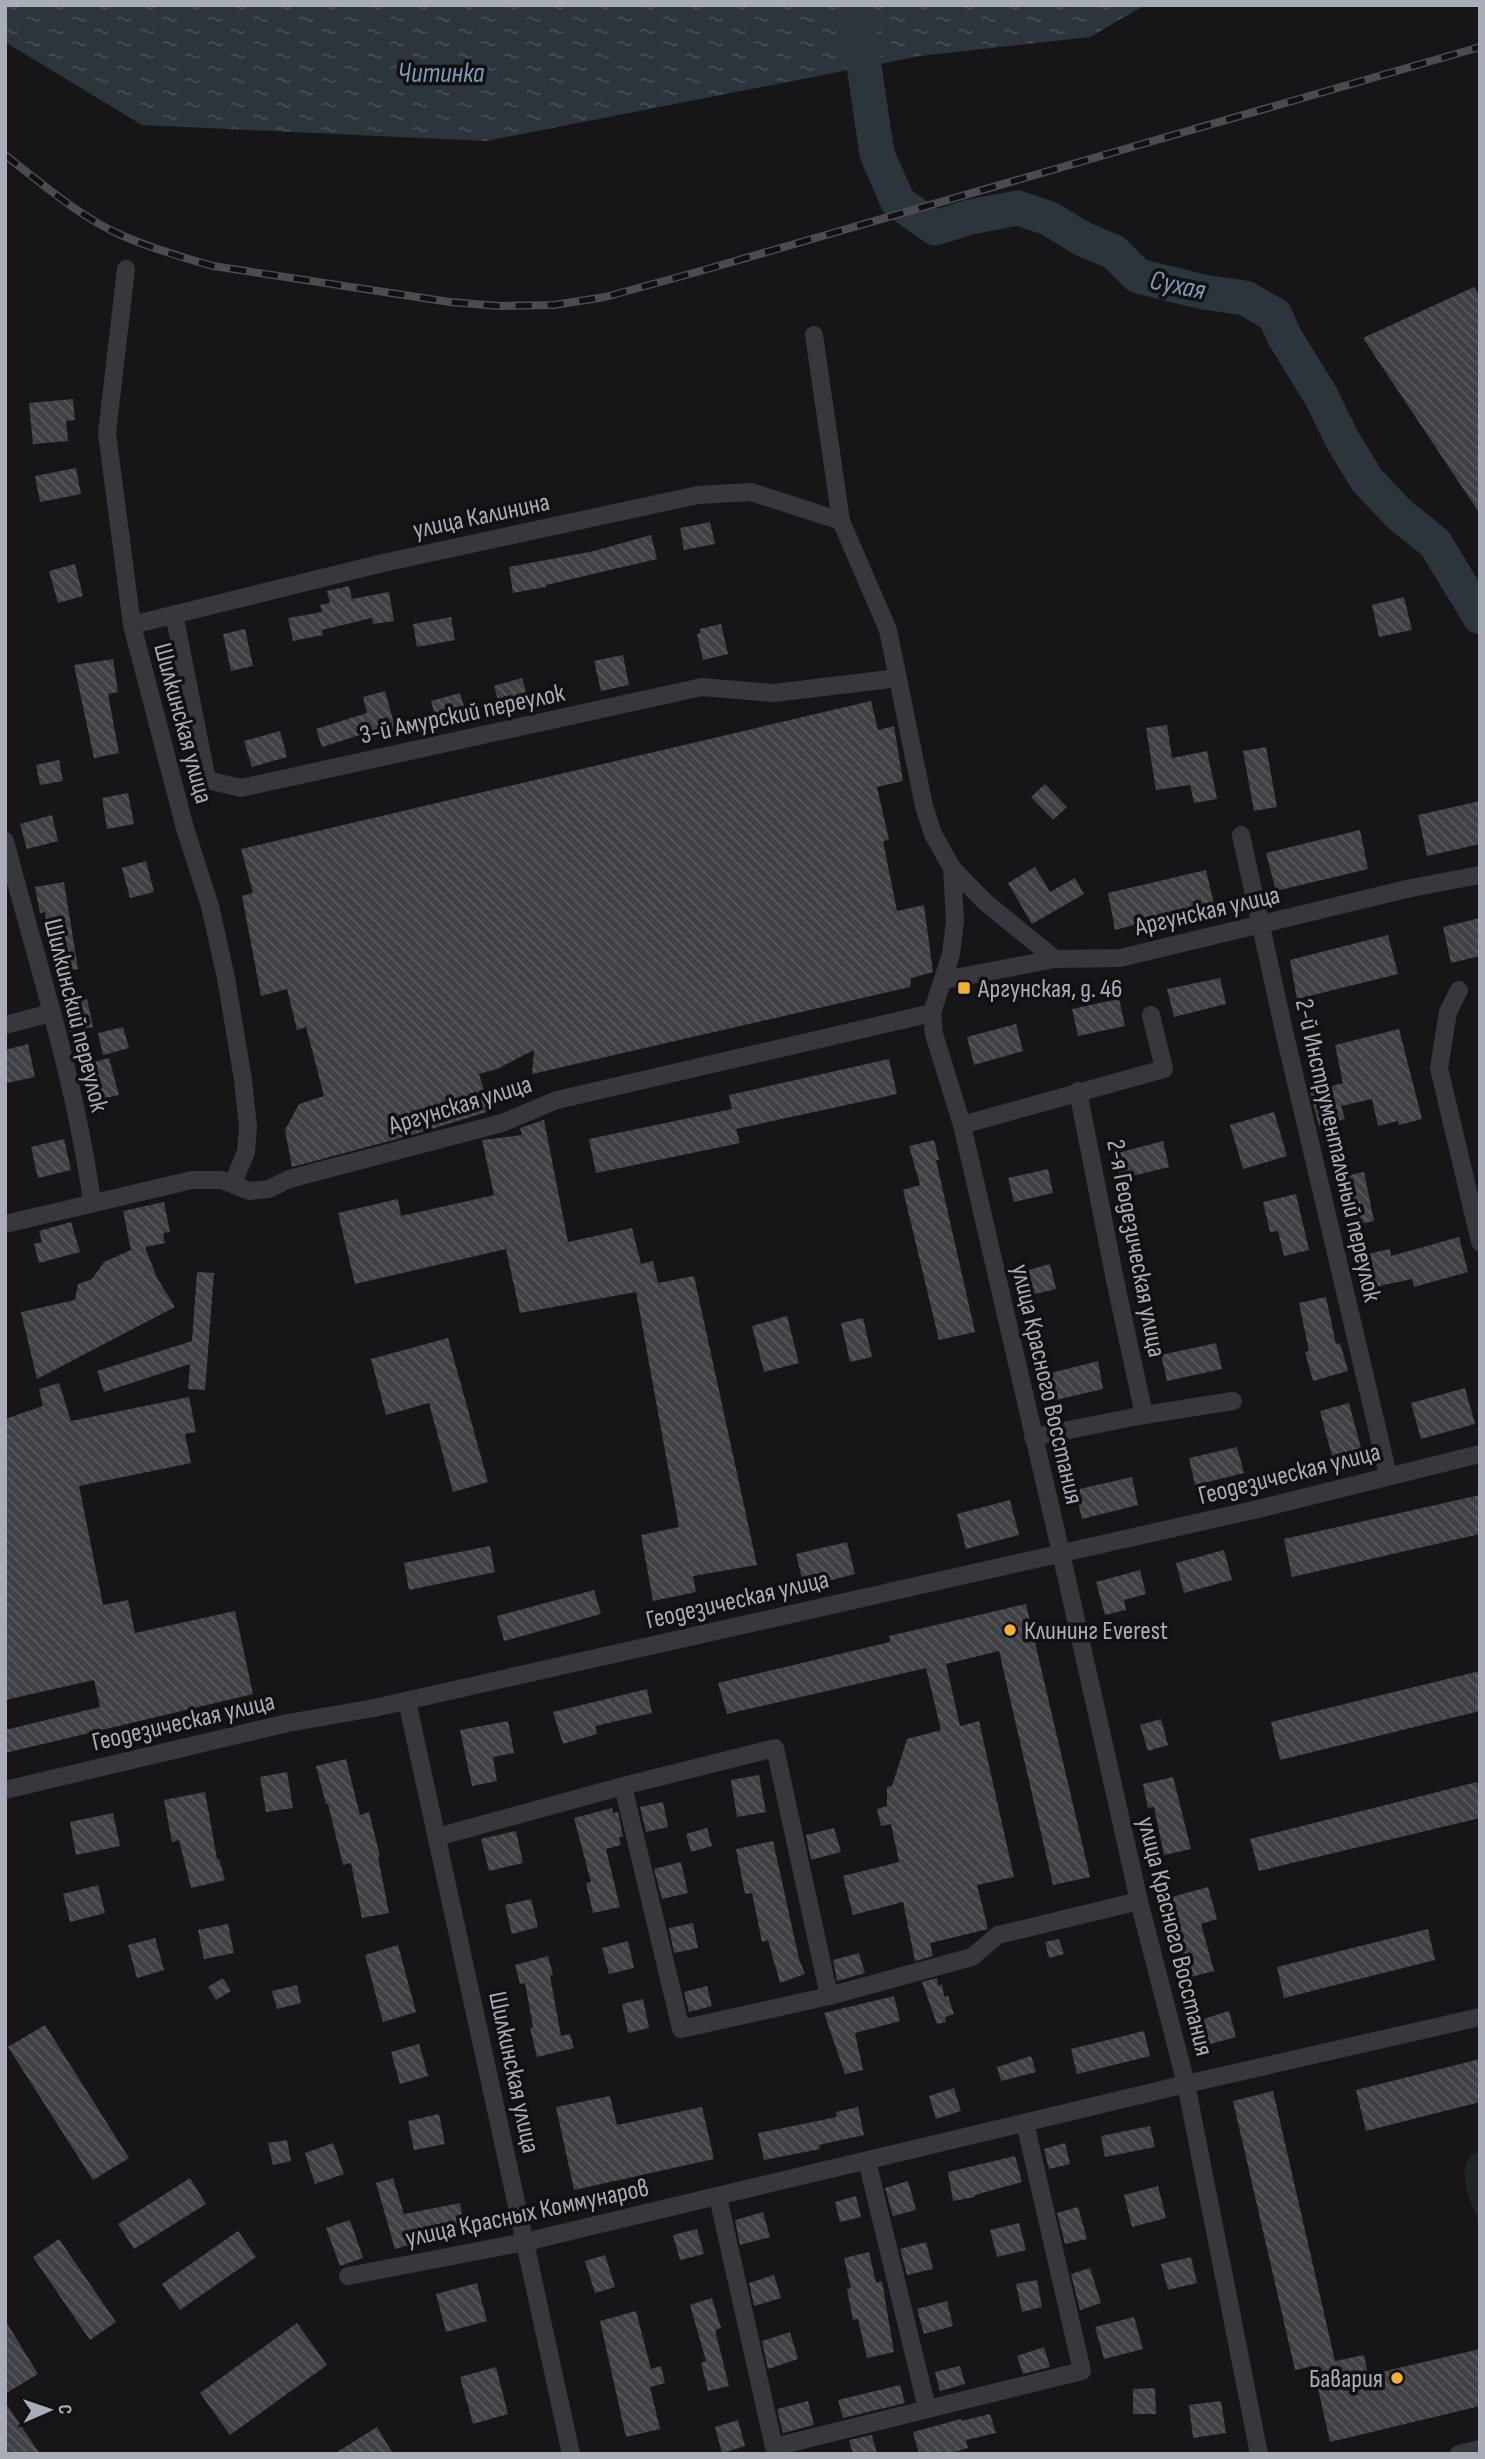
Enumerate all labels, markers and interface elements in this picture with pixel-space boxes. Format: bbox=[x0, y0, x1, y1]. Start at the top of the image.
water label: Читинка bbox=[398, 57, 485, 90]
water label: Сухая bbox=[1147, 264, 1209, 307]
street label: улица Калинина bbox=[410, 487, 553, 546]
street label: Шилкинская улица bbox=[146, 640, 219, 807]
street label: 3-й Амурский переулок bbox=[357, 678, 568, 751]
street label: Аргунская улица bbox=[1131, 880, 1283, 943]
street label: Шилкинский переулок bbox=[37, 916, 115, 1115]
place label: Аргунская, д. 46 bbox=[977, 974, 1122, 1005]
marker: Аргунская, д. 46 bbox=[956, 980, 972, 996]
street label: 2-й Инструментальный переулок bbox=[1288, 996, 1388, 1305]
street label: Аргунская улица bbox=[384, 1069, 536, 1142]
street label: 2-я Геодезическая улица bbox=[1099, 1137, 1172, 1360]
street label: улица Красного Восстания bbox=[1004, 1261, 1089, 1507]
street label: Геодезическая улица bbox=[1195, 1437, 1384, 1512]
street label: Геодезическая улица bbox=[643, 1564, 832, 1637]
place label: Клининг Everest bbox=[1024, 1616, 1168, 1647]
marker: Клининг Everest bbox=[1002, 1622, 1018, 1638]
street label: Геодезическая улица bbox=[89, 1686, 278, 1759]
street label: улица Красного Восстания bbox=[1130, 1814, 1219, 2059]
street label: Шилкинская улица bbox=[481, 1989, 546, 2156]
street label: улица Красных Коммунаров bbox=[403, 2173, 652, 2254]
place label: Бавария bbox=[1309, 2364, 1383, 2395]
marker: Бавария bbox=[1389, 2370, 1405, 2386]
north arrow bbox=[14, 2375, 84, 2445]
text: С bbox=[53, 2404, 76, 2415]

